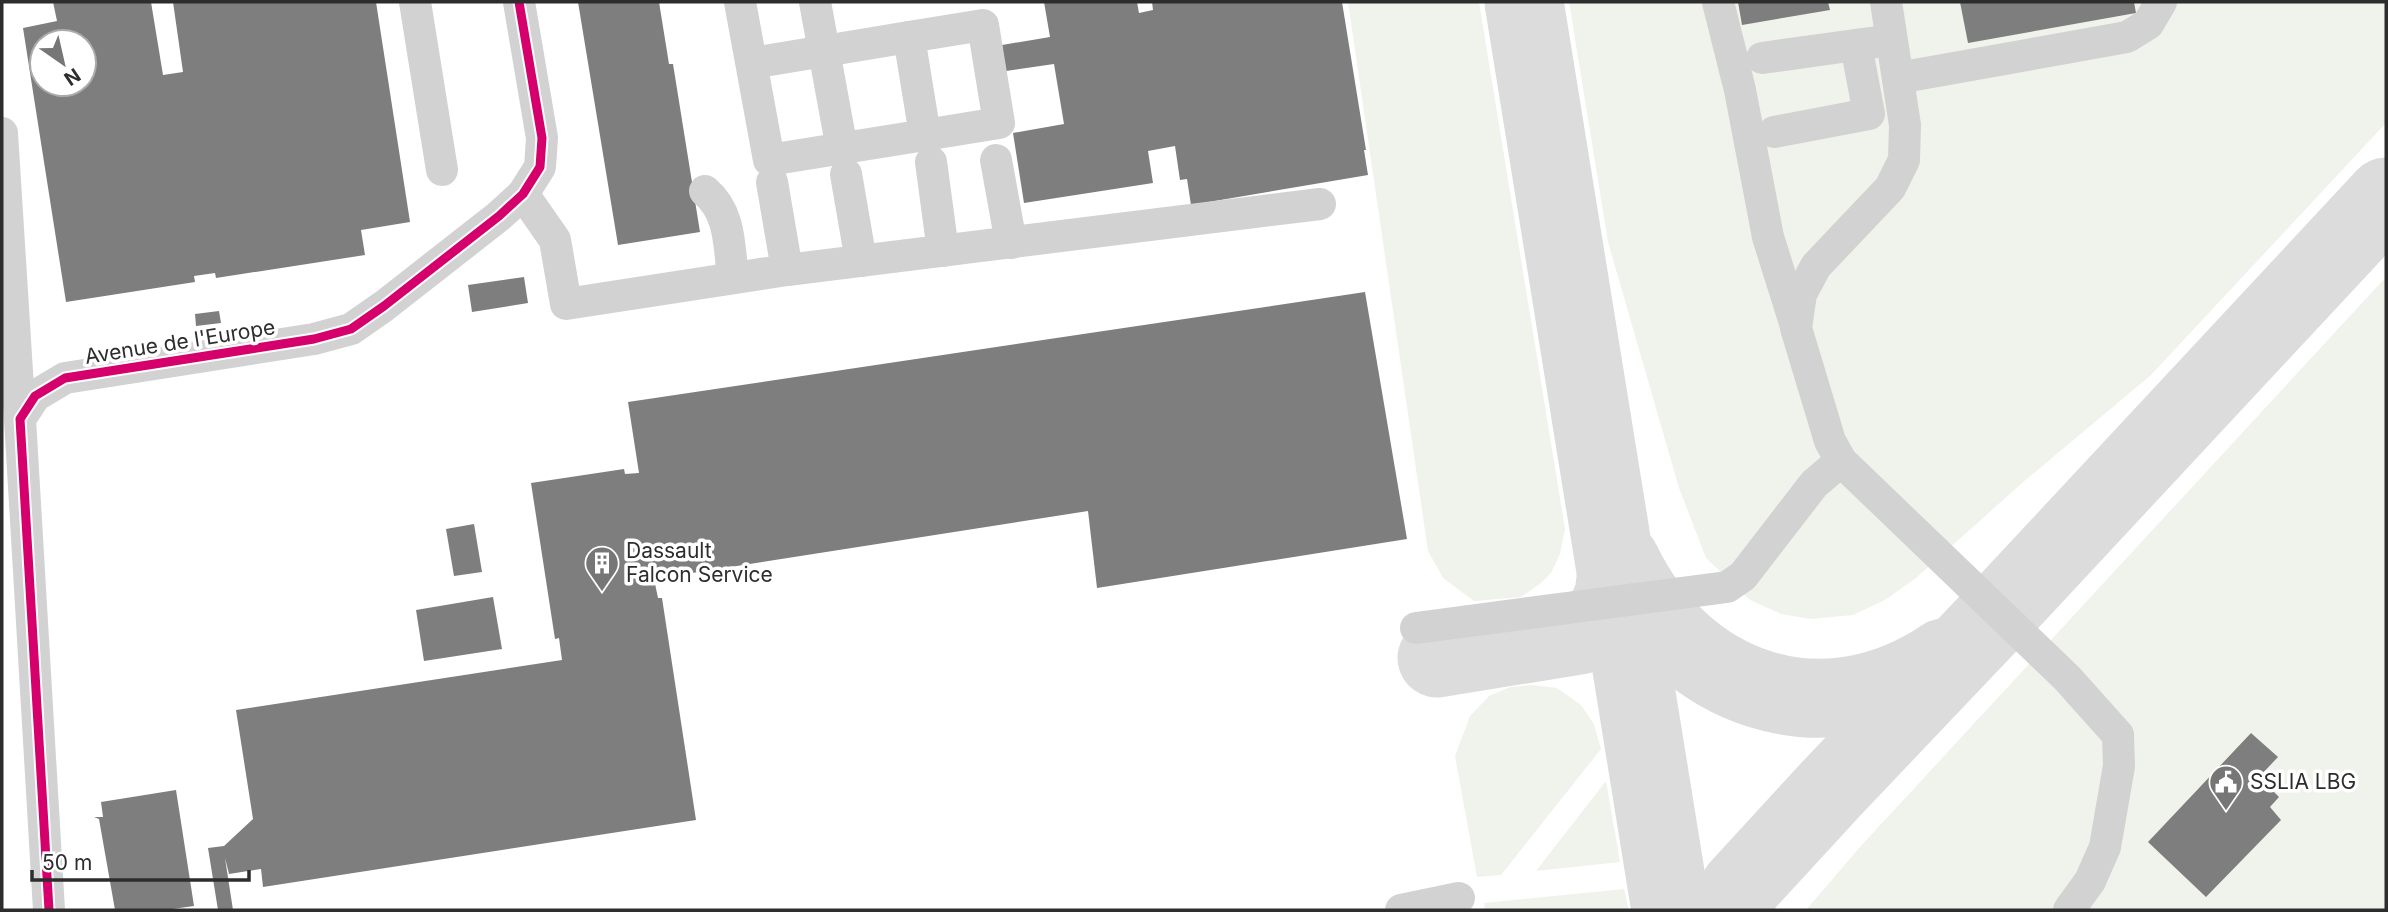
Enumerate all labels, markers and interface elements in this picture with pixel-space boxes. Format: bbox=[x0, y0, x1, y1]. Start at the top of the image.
north arrow bbox=[28, 28, 98, 98]
text: N bbox=[60, 63, 85, 90]
street label: Avenue de l'Europe bbox=[83, 314, 277, 369]
place label: Dassault Falcon Service bbox=[626, 538, 773, 587]
building icon: Dassault Falcon Service bbox=[583, 544, 621, 593]
public building icon: SSLIA LBG bbox=[2207, 763, 2245, 812]
place label: SSLIA LBG bbox=[2250, 769, 2356, 794]
scale bar bbox=[32, 838, 248, 882]
text: 50 m bbox=[42, 850, 92, 875]

